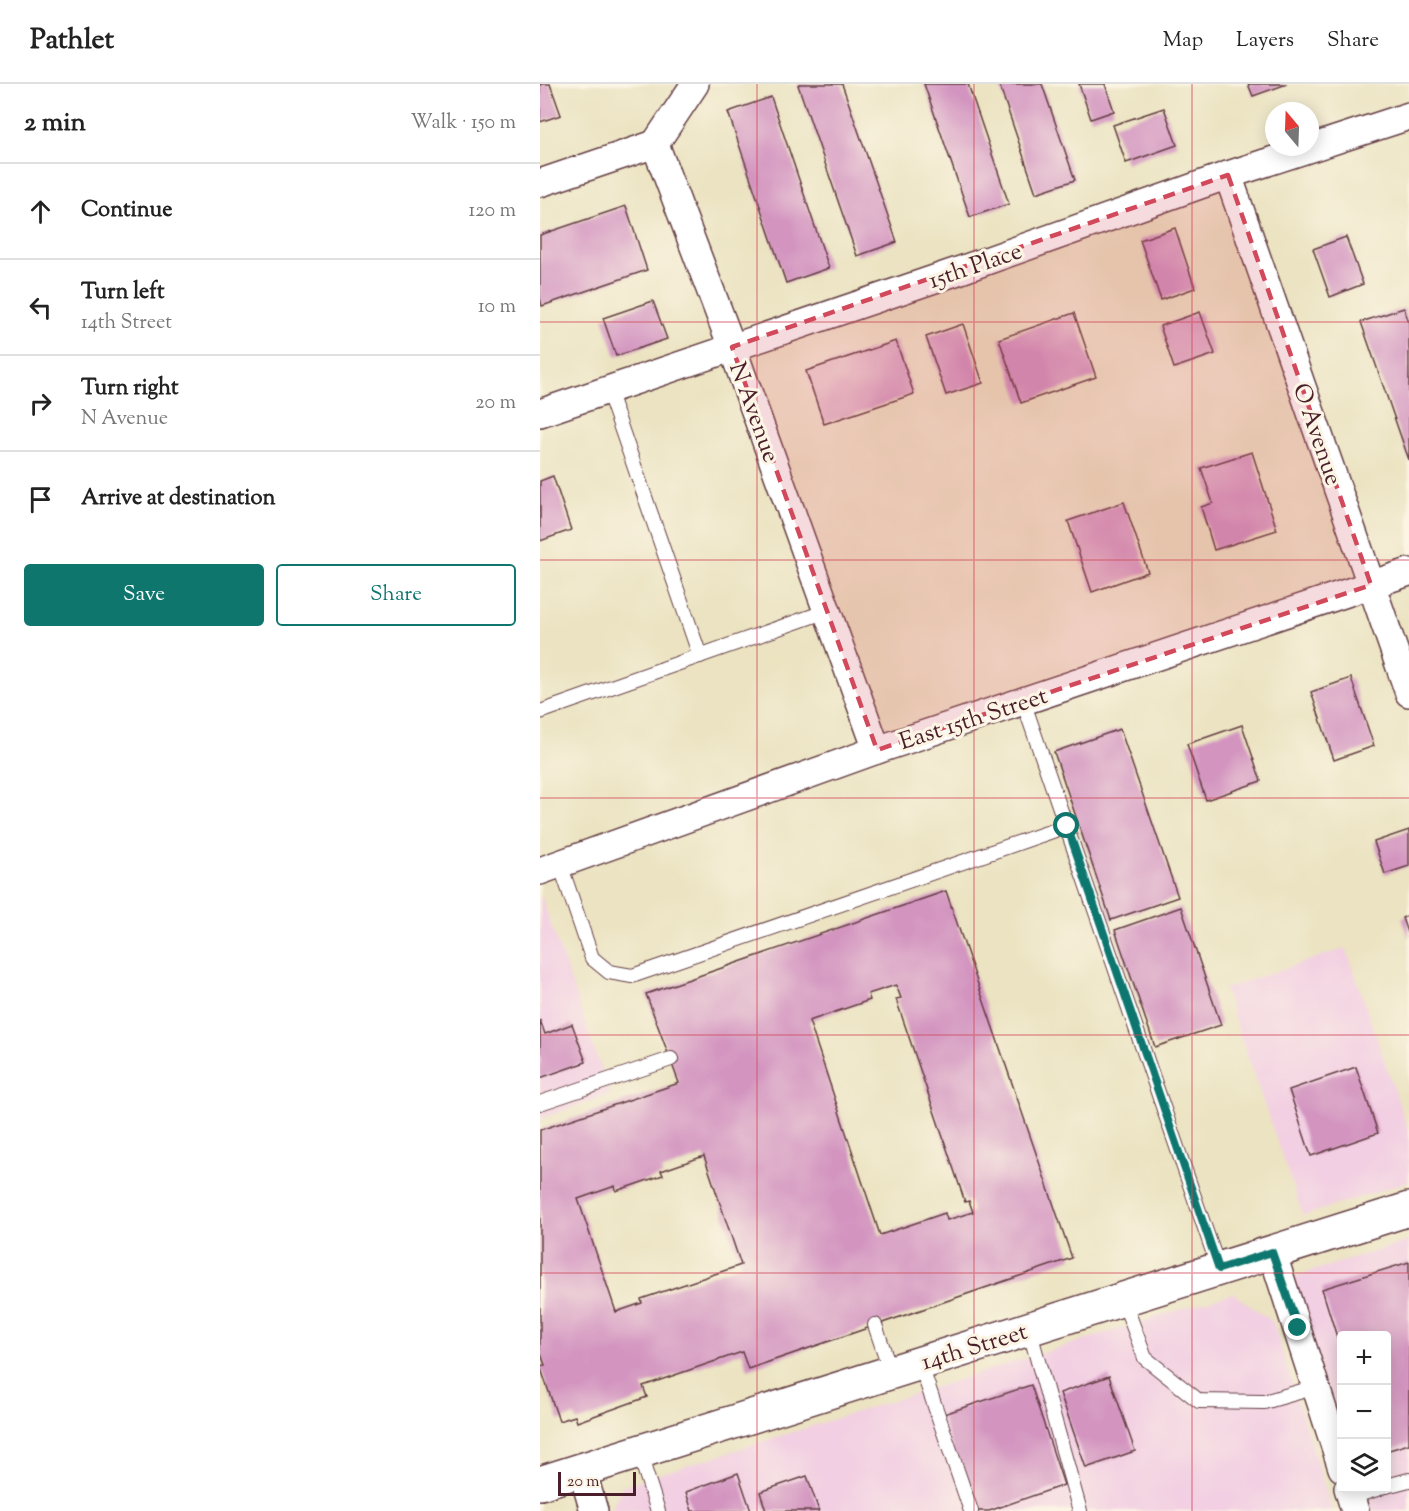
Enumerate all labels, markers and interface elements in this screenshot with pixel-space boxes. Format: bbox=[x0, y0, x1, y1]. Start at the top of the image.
text: Pathlet bbox=[30, 21, 114, 61]
text: Map bbox=[1163, 26, 1203, 56]
text: Layers bbox=[1236, 26, 1294, 56]
text: Share bbox=[1327, 26, 1379, 56]
north arrow bbox=[1265, 102, 1319, 156]
text: 2 min bbox=[24, 105, 86, 142]
text: Walk · 150 m bbox=[410, 109, 516, 138]
icon: ahead bbox=[24, 195, 57, 228]
text: Continue bbox=[81, 195, 172, 227]
text: 120 m bbox=[468, 197, 516, 226]
street label: 15th Place bbox=[924, 235, 1027, 299]
text: Turn left bbox=[81, 277, 164, 309]
icon: left bbox=[24, 291, 57, 324]
text: 10 m bbox=[478, 293, 516, 322]
text: 14th Street bbox=[81, 309, 172, 338]
street label: N Avenue bbox=[719, 358, 787, 468]
text: Turn right bbox=[81, 373, 178, 405]
street label: O Avenue bbox=[1283, 379, 1349, 490]
icon: right bbox=[24, 387, 57, 420]
text: 20 m bbox=[475, 389, 516, 418]
text: N Avenue bbox=[81, 405, 168, 434]
icon: arrive bbox=[24, 483, 57, 516]
text: Arrive at destination bbox=[81, 483, 276, 515]
button: Save bbox=[24, 564, 264, 626]
button: Share bbox=[276, 564, 516, 626]
street label: East 15th Street bbox=[895, 680, 1052, 760]
route start bbox=[1053, 812, 1079, 838]
route end bbox=[1284, 1314, 1310, 1340]
street label: 14th Street bbox=[917, 1316, 1032, 1380]
map controls bbox=[1337, 1331, 1391, 1493]
button: + bbox=[1337, 1331, 1391, 1385]
button: − bbox=[1337, 1385, 1391, 1439]
button: layers bbox=[1337, 1439, 1391, 1493]
scale bar bbox=[558, 1469, 636, 1496]
text: 20 m bbox=[567, 1471, 600, 1494]

